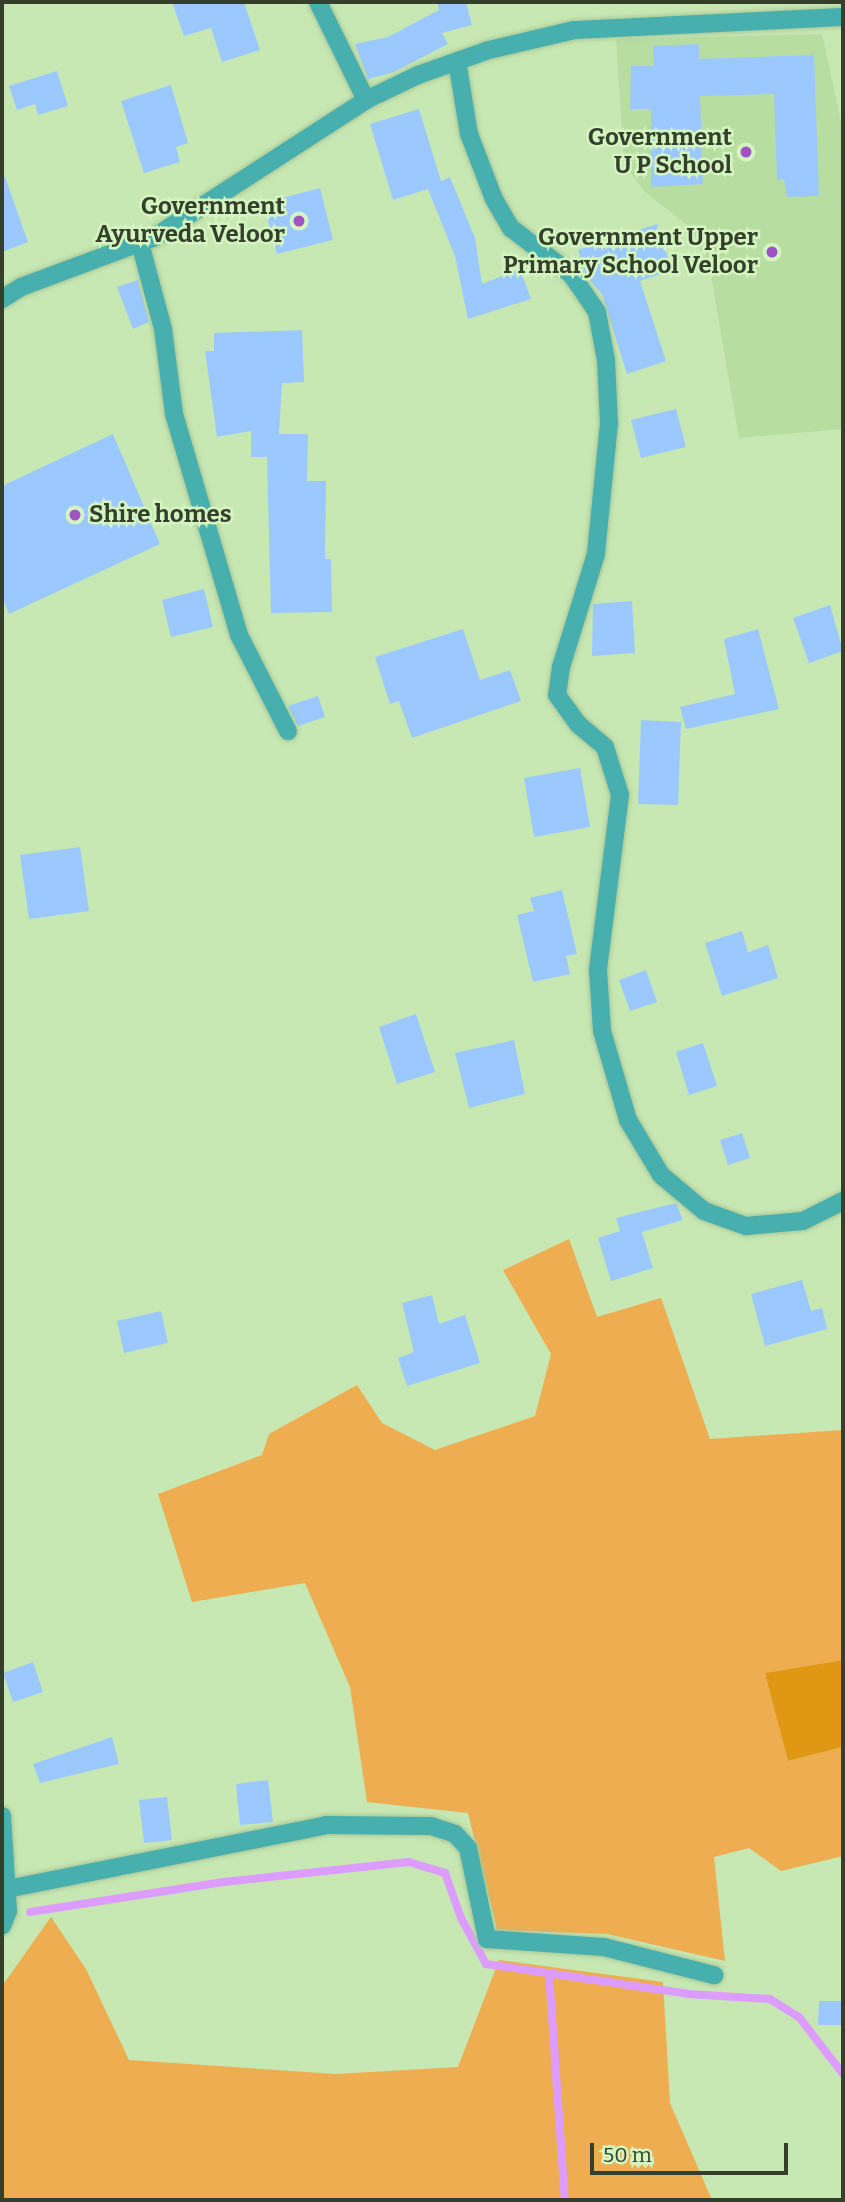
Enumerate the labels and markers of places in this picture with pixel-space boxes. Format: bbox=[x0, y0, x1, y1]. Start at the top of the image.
place label: Government U P School bbox=[588, 124, 732, 180]
marker: Government U P School bbox=[738, 144, 754, 160]
place label: Government Ayurveda Veloor bbox=[95, 193, 285, 249]
marker: Government Ayurveda Veloor bbox=[291, 213, 307, 229]
place label: Government Upper Primary School Veloor bbox=[503, 224, 758, 280]
marker: Government Upper Primary School Veloor bbox=[764, 244, 780, 260]
place label: Shire homes bbox=[89, 501, 232, 529]
marker: Shire homes bbox=[67, 507, 83, 523]

